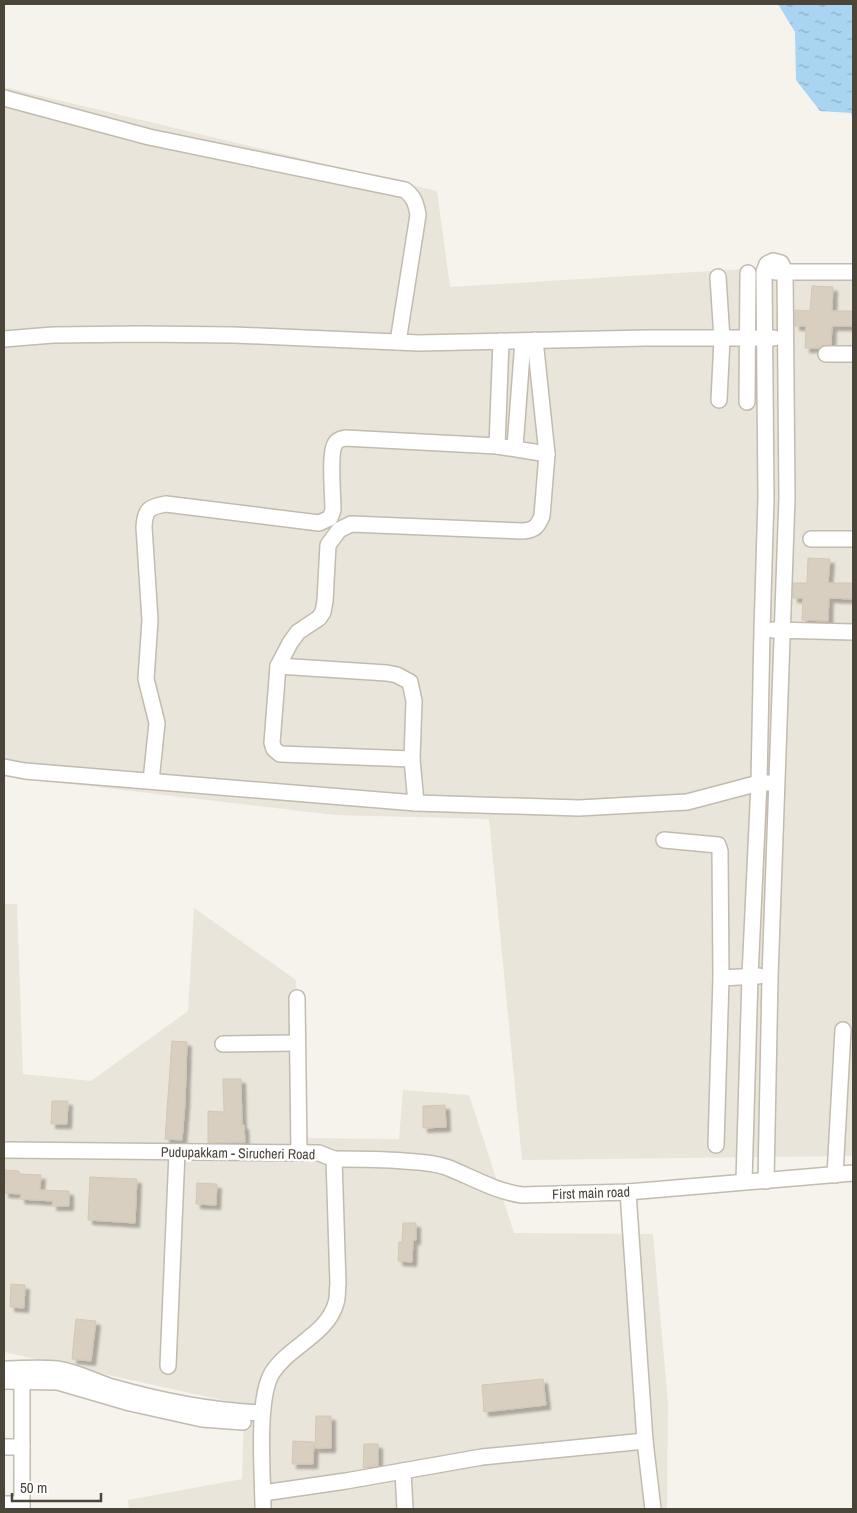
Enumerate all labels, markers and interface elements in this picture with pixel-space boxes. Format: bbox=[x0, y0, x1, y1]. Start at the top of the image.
street label: Pudupakkam - Sirucheri Road bbox=[161, 1143, 315, 1163]
street label: First main road bbox=[552, 1183, 630, 1203]
scale bar bbox=[12, 1470, 101, 1502]
text: 50 m bbox=[20, 1477, 47, 1498]

